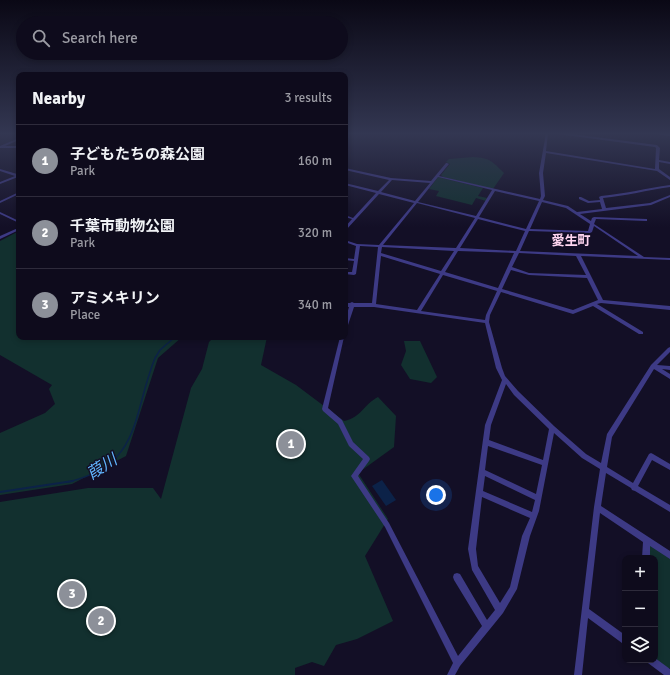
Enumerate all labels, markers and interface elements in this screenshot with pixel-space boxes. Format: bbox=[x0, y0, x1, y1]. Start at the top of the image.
search box bbox=[16, 16, 348, 60]
icon: search bbox=[30, 27, 52, 49]
text: Search here bbox=[62, 29, 138, 47]
text: Nearby bbox=[32, 88, 85, 109]
text: 3 results bbox=[284, 90, 332, 106]
text: 子どもたちの森公園 bbox=[70, 145, 205, 163]
text: 1 bbox=[41, 153, 49, 169]
text: 160 m bbox=[298, 153, 332, 169]
text: Park bbox=[70, 163, 95, 179]
text: 千葉市動物公園 bbox=[70, 217, 175, 235]
text: 2 bbox=[41, 225, 49, 241]
text: 320 m bbox=[298, 225, 332, 241]
district label: 愛生町 bbox=[551, 233, 591, 249]
text: Park bbox=[70, 235, 95, 251]
text: アミメキリン bbox=[70, 289, 160, 307]
text: 3 bbox=[41, 297, 49, 313]
text: 340 m bbox=[298, 297, 332, 313]
text: Place bbox=[70, 307, 100, 323]
pin: 1 bbox=[278, 429, 304, 459]
water label: 葭川 bbox=[83, 449, 123, 484]
your location bbox=[426, 485, 446, 505]
map controls bbox=[622, 555, 658, 663]
button: + bbox=[622, 555, 658, 591]
pin: 3 bbox=[59, 579, 85, 609]
button: − bbox=[622, 591, 658, 627]
pin: 2 bbox=[88, 606, 114, 636]
button: layers bbox=[622, 627, 658, 663]

